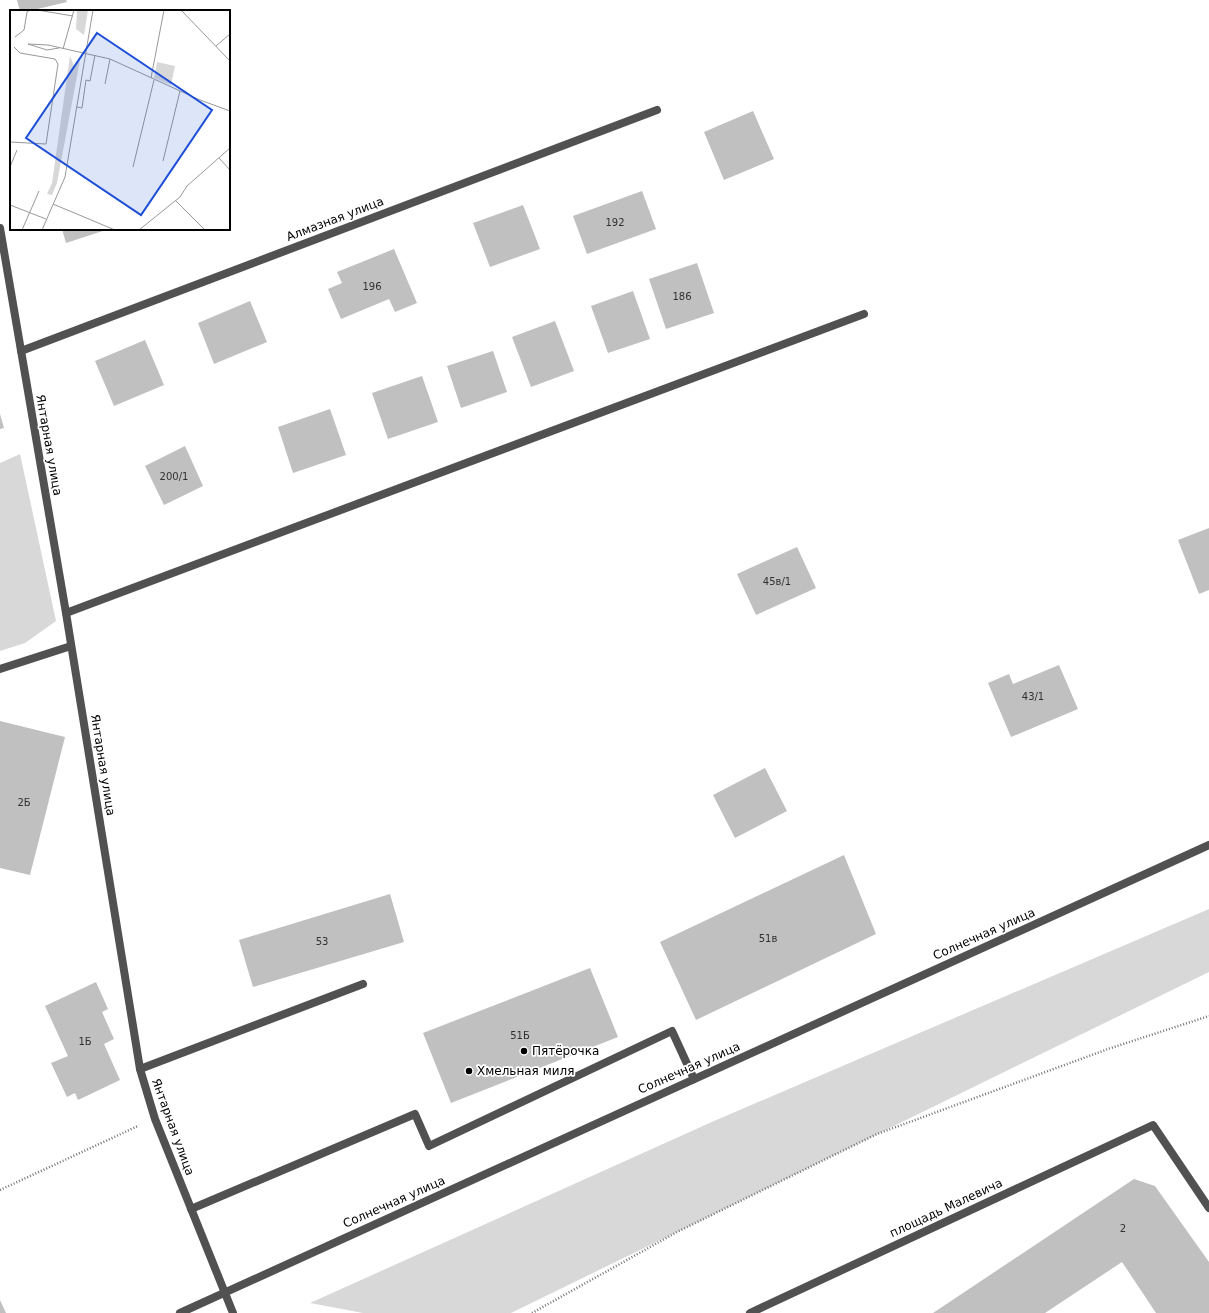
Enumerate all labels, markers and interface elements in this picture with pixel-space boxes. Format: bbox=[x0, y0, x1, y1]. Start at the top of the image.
inset map bbox=[10, 10, 230, 230]
street label: Алмазная улица bbox=[284, 194, 386, 244]
house number: 192 bbox=[605, 217, 625, 228]
house number: 196 bbox=[362, 281, 382, 292]
house number: 186 bbox=[672, 291, 692, 302]
street label: Янтарная улица bbox=[33, 393, 65, 497]
house number: 200/1 bbox=[160, 471, 188, 482]
house number: 45в/1 bbox=[763, 576, 791, 587]
house number: 43/1 bbox=[1022, 691, 1044, 702]
street label: Янтарная улица bbox=[88, 713, 118, 817]
house number: 2Б bbox=[17, 797, 31, 808]
street label: Солнечная улица bbox=[931, 905, 1037, 963]
house number: 51в bbox=[759, 933, 777, 944]
house number: 53 bbox=[316, 936, 328, 947]
house number: 51Б bbox=[510, 1030, 530, 1041]
house number: 1Б bbox=[78, 1036, 92, 1047]
street label: Солнечная улица bbox=[636, 1039, 742, 1097]
place label: Пятёрочка bbox=[532, 1044, 599, 1058]
marker: Пятёрочка bbox=[519, 1046, 529, 1056]
place label: Хмельная миля bbox=[477, 1064, 574, 1078]
marker: Хмельная миля bbox=[464, 1066, 474, 1076]
street label: Янтарная улица bbox=[149, 1076, 197, 1178]
street label: Солнечная улица bbox=[341, 1173, 447, 1231]
street label: площадь Малевича bbox=[887, 1176, 1005, 1240]
house number: 2 bbox=[1120, 1223, 1126, 1234]

